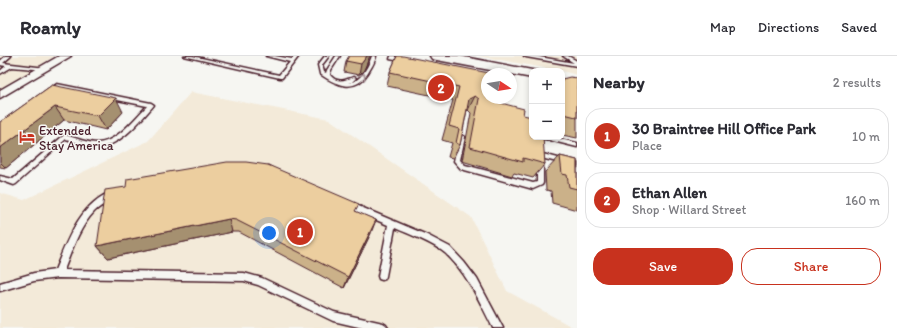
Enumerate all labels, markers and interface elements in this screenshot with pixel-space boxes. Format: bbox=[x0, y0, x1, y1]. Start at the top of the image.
text: Roamly bbox=[20, 16, 81, 39]
text: Map bbox=[710, 19, 736, 36]
text: Directions bbox=[758, 19, 819, 36]
text: Saved bbox=[841, 19, 877, 36]
north arrow bbox=[481, 68, 517, 104]
map controls bbox=[529, 68, 565, 140]
button: + bbox=[529, 68, 565, 104]
text: Nearby bbox=[593, 72, 645, 92]
one-way arrow bbox=[358, 73, 366, 80]
pin: 2 bbox=[428, 73, 454, 103]
text: 2 results bbox=[833, 75, 881, 90]
button: − bbox=[529, 104, 565, 140]
text: 30 Braintree Hill Office Park bbox=[632, 120, 816, 138]
place label: Extended Stay America bbox=[39, 123, 114, 153]
hotel icon: Extended Stay America bbox=[18, 128, 36, 146]
text: 1 bbox=[604, 129, 610, 144]
text: 10 m bbox=[852, 129, 880, 144]
text: Place bbox=[632, 138, 662, 153]
text: Ethan Allen bbox=[632, 184, 707, 202]
text: 2 bbox=[604, 193, 610, 208]
text: 160 m bbox=[845, 193, 880, 208]
text: Shop · Willard Street bbox=[632, 202, 746, 217]
pin: 1 bbox=[287, 217, 313, 247]
your location bbox=[259, 223, 279, 243]
button: Save bbox=[593, 248, 733, 285]
button: Share bbox=[741, 248, 881, 285]

